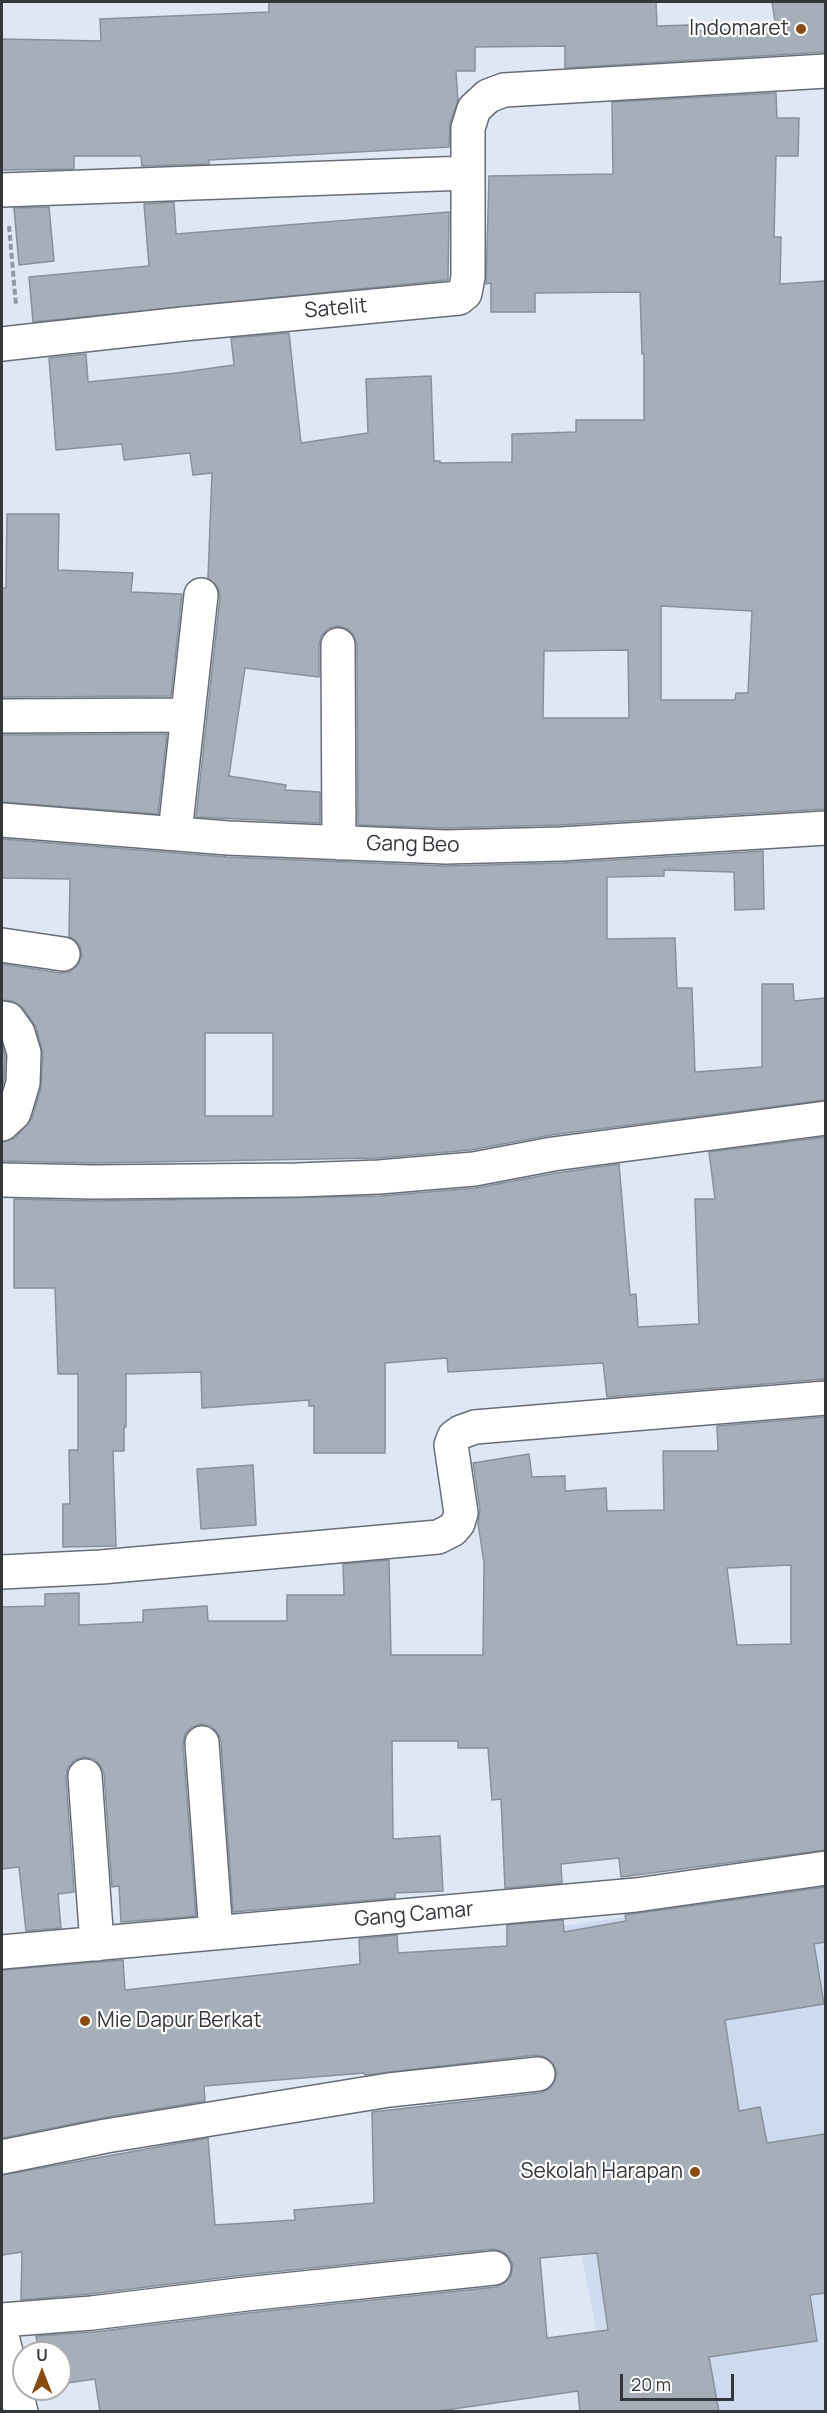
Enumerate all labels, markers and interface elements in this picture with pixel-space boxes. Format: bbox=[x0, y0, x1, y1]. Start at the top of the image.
place label: Indomaret bbox=[689, 16, 789, 42]
marker: Indomaret bbox=[794, 22, 808, 36]
street label: Satelit bbox=[303, 294, 369, 324]
street label: Gang Beo bbox=[366, 832, 460, 858]
street label: Gang Camar bbox=[353, 1897, 475, 1933]
place label: Mie Dapur Berkat bbox=[97, 2008, 262, 2034]
marker: Mie Dapur Berkat bbox=[78, 2014, 92, 2028]
place label: Sekolah Harapan bbox=[520, 2159, 683, 2185]
marker: Sekolah Harapan bbox=[688, 2165, 702, 2179]
north arrow bbox=[12, 2341, 72, 2401]
text: U bbox=[36, 2344, 48, 2366]
scale bar bbox=[623, 2362, 737, 2400]
text: 20 m bbox=[631, 2372, 671, 2396]

